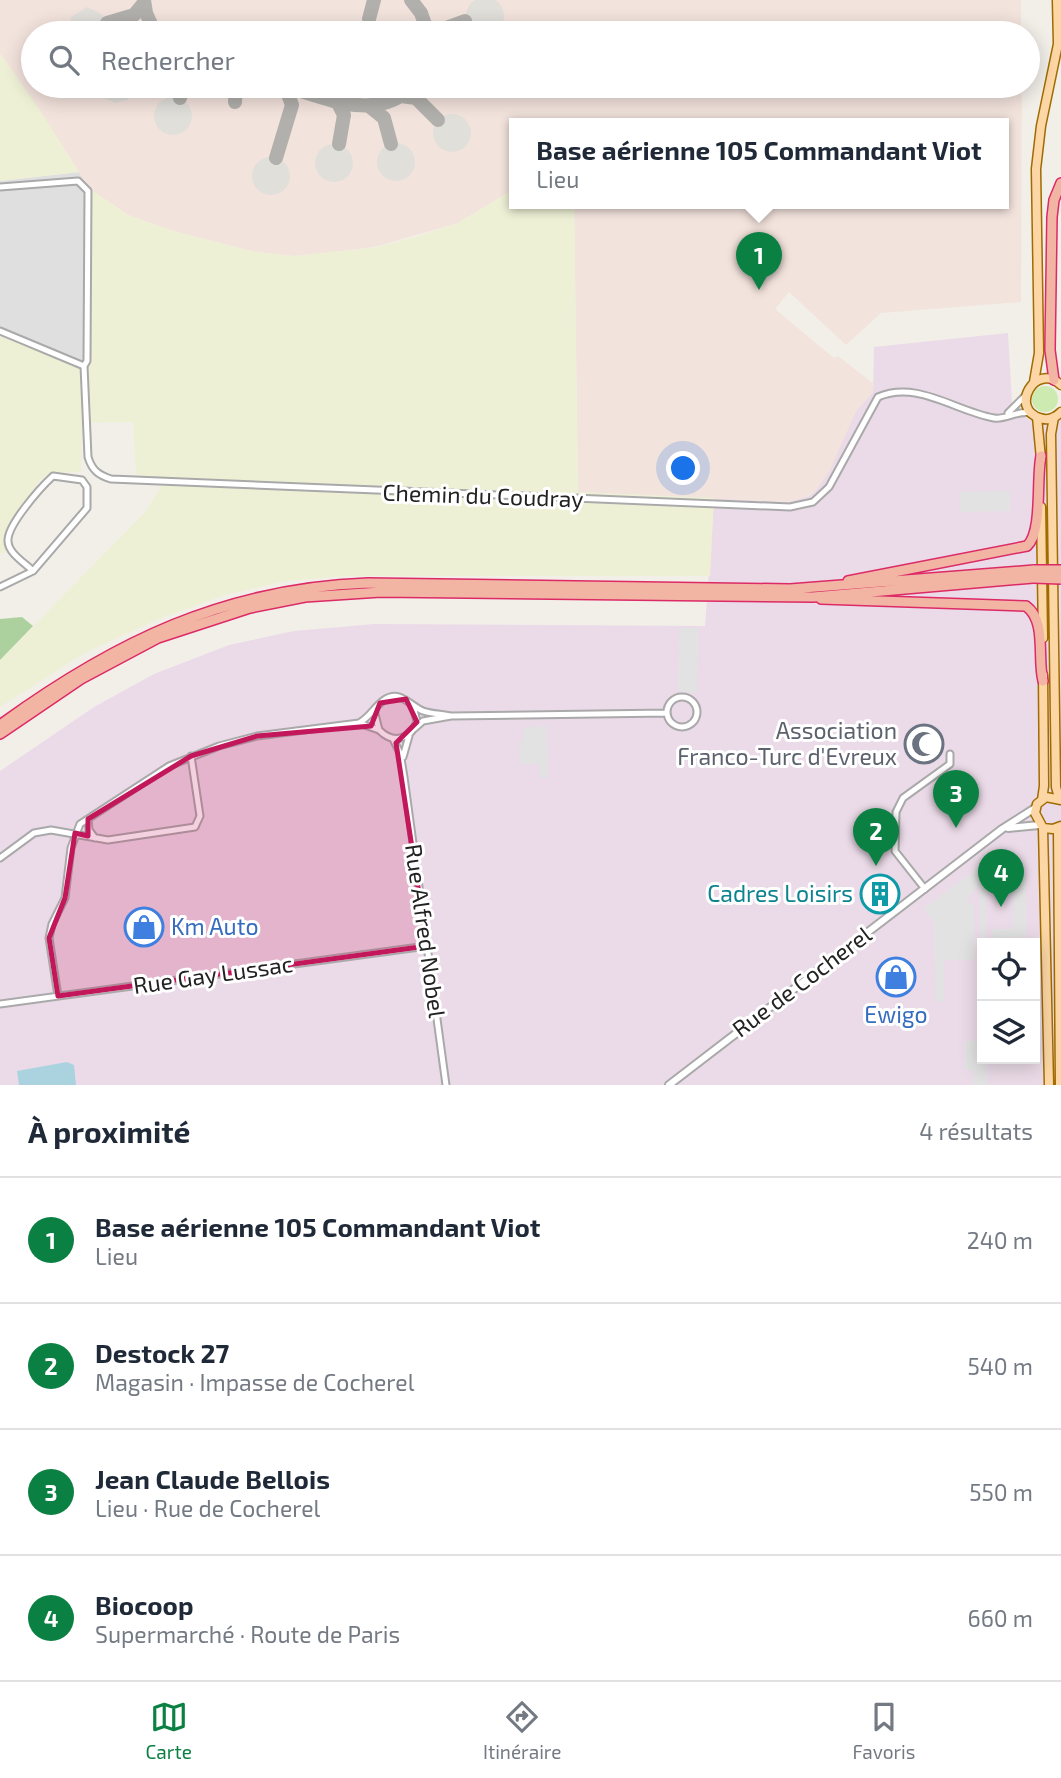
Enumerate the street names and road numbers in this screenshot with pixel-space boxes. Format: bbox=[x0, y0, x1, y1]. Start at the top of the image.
street label: Chemin du Coudray bbox=[382, 478, 584, 513]
street label: Rue Alfred Nobel bbox=[400, 842, 452, 1020]
street label: Rue de Cocherel bbox=[726, 920, 877, 1043]
street label: Rue Gay Lussac bbox=[131, 949, 294, 999]

